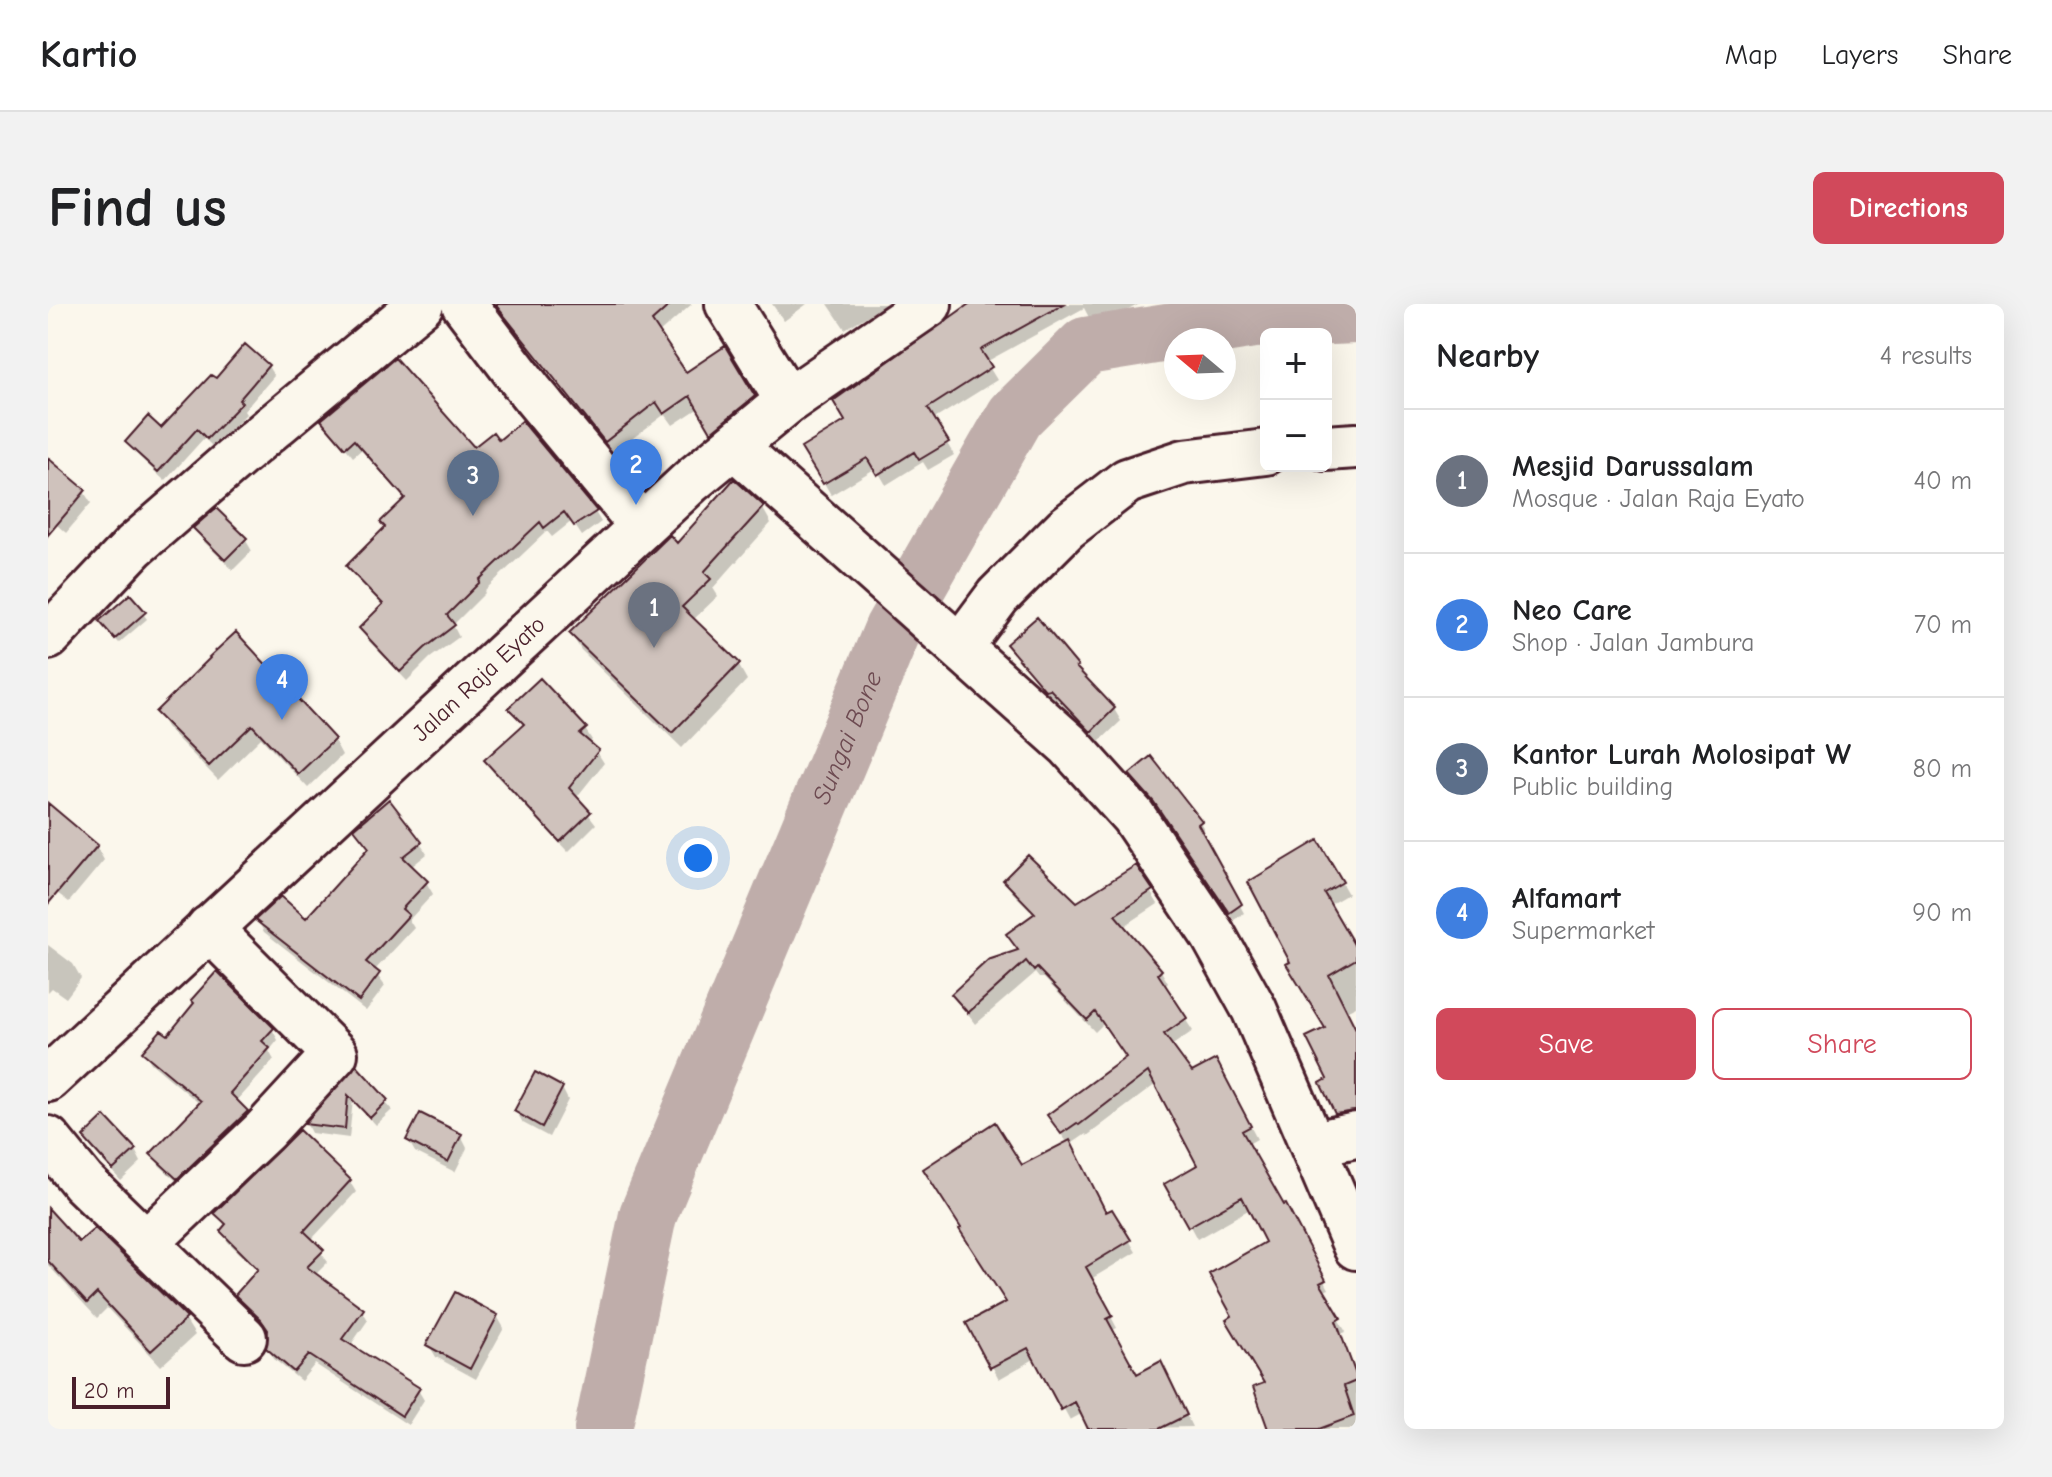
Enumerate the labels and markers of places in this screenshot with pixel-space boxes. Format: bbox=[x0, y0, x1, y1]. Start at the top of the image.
pin: 2 bbox=[610, 439, 662, 505]
pin: 3 bbox=[447, 450, 499, 516]
pin: 1 bbox=[628, 582, 680, 648]
pin: 4 bbox=[256, 654, 308, 720]

